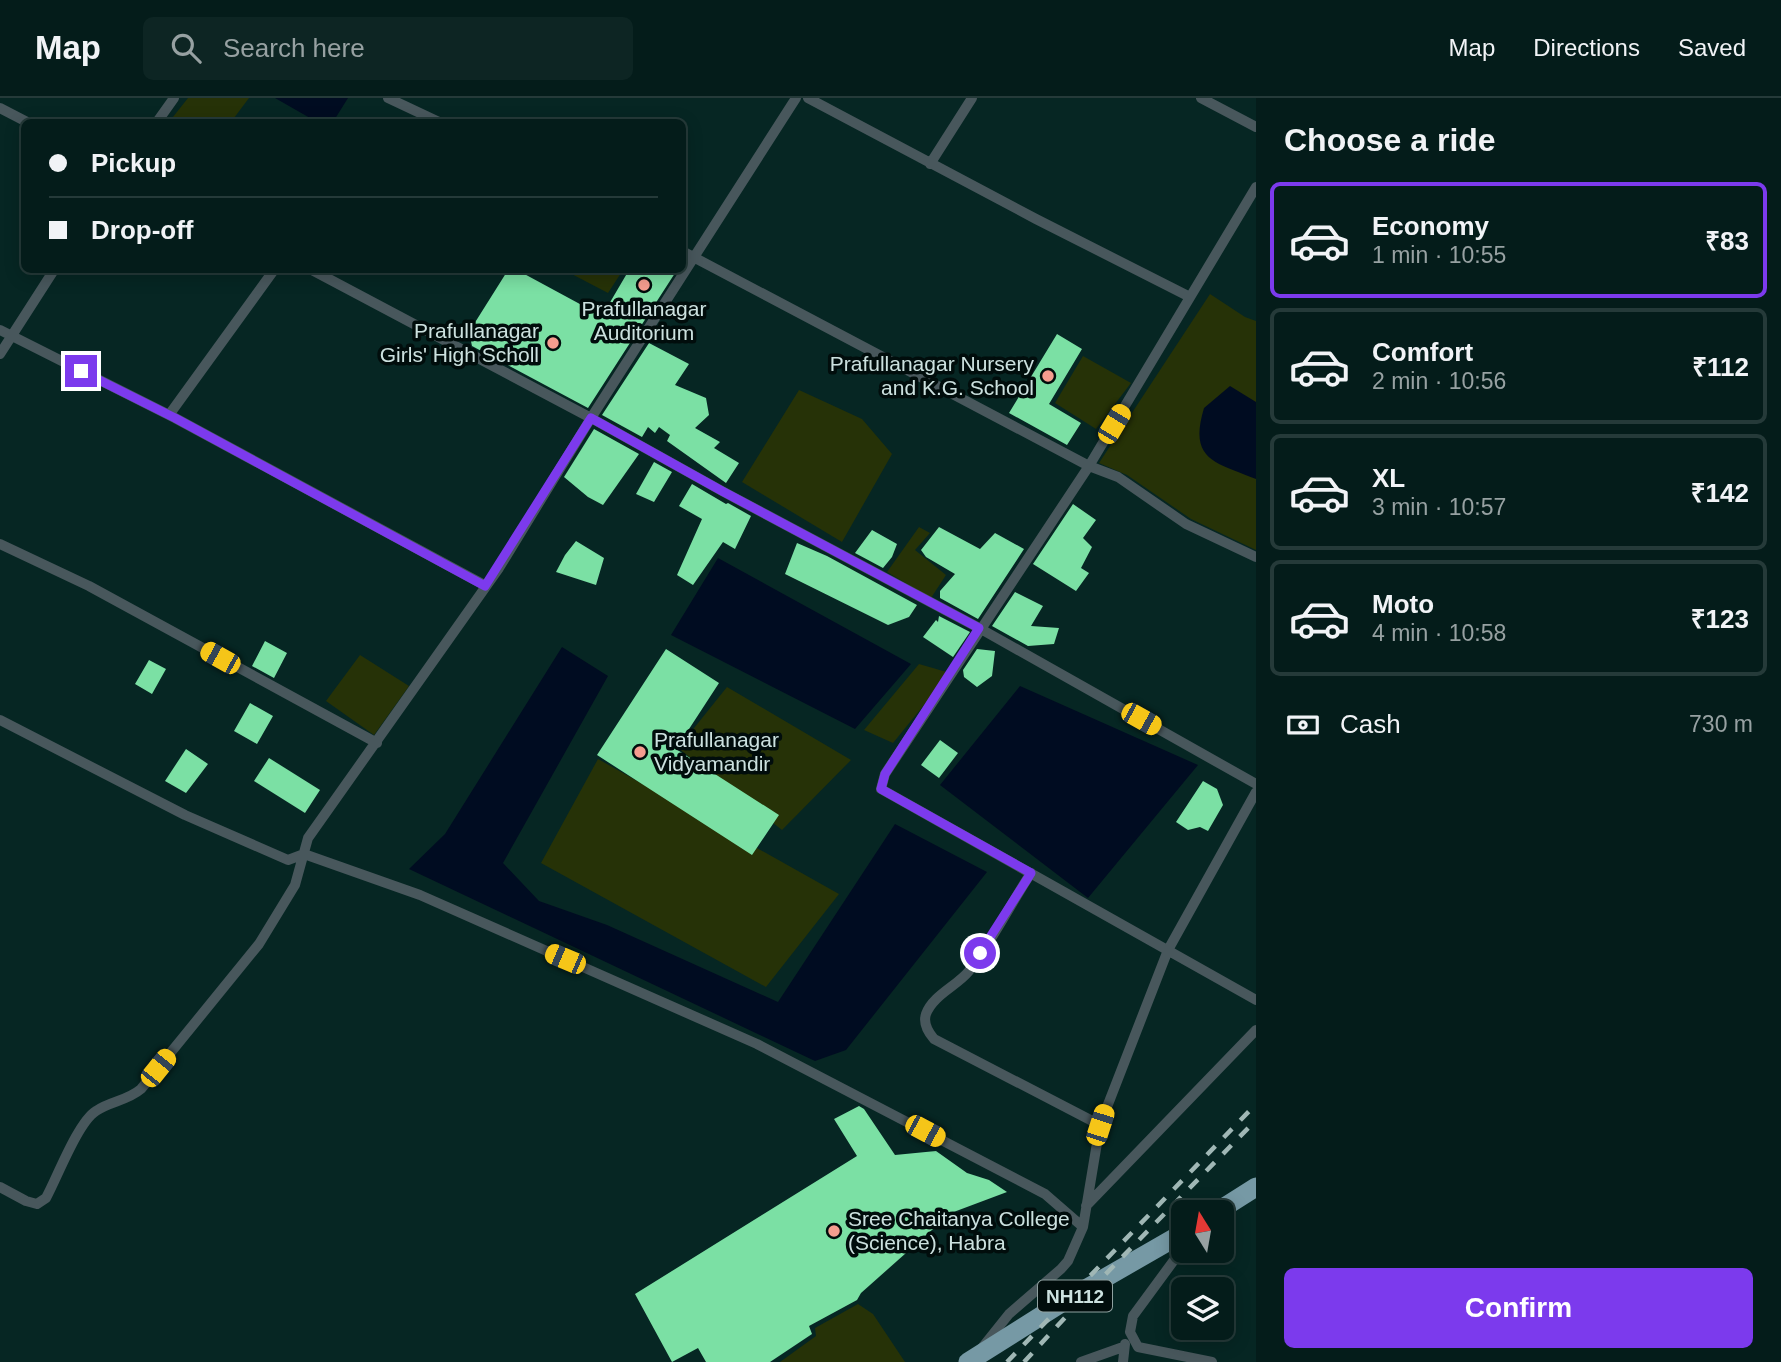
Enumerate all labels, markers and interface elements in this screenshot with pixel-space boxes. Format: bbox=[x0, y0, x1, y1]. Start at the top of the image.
search box bbox=[143, 17, 633, 80]
text: Map bbox=[35, 29, 101, 66]
icon: search bbox=[167, 29, 205, 67]
text: Search here bbox=[223, 33, 365, 63]
text: Map bbox=[1449, 34, 1495, 61]
text: Directions bbox=[1533, 34, 1640, 61]
text: Saved bbox=[1678, 34, 1746, 61]
text: Choose a ride bbox=[1284, 122, 1496, 158]
text: Pickup bbox=[91, 148, 176, 178]
icon: car bbox=[1288, 209, 1351, 272]
text: Economy bbox=[1372, 211, 1489, 241]
text: Drop-off bbox=[91, 215, 194, 245]
text: ₹83 bbox=[1705, 226, 1749, 256]
text: 1 min · 10:55 bbox=[1372, 242, 1506, 268]
marker: Prafullanagar Auditorium bbox=[636, 277, 652, 293]
place label: Prafullanagar Auditorium bbox=[582, 297, 706, 344]
place label: Prafullanagar Girls' High Scholl bbox=[380, 319, 539, 366]
marker: Prafullanagar Girls' High Scholl bbox=[545, 335, 561, 351]
icon: car bbox=[1288, 335, 1351, 398]
text: Comfort bbox=[1372, 337, 1473, 367]
place label: Prafullanagar Nursery and K.G. School bbox=[830, 352, 1034, 399]
text: ₹112 bbox=[1692, 352, 1749, 382]
route end bbox=[65, 355, 97, 387]
marker: Prafullanagar Nursery and K.G. School bbox=[1040, 368, 1056, 384]
text: 2 min · 10:56 bbox=[1372, 368, 1506, 394]
car bbox=[1095, 401, 1134, 447]
icon: car bbox=[1288, 461, 1351, 524]
text: XL bbox=[1372, 463, 1405, 493]
text: ₹142 bbox=[1691, 478, 1749, 508]
text: 3 min · 10:57 bbox=[1372, 494, 1506, 520]
icon: car bbox=[1288, 587, 1351, 650]
text: Moto bbox=[1372, 589, 1434, 619]
text: ₹123 bbox=[1691, 604, 1749, 634]
text: 4 min · 10:58 bbox=[1372, 620, 1506, 646]
car bbox=[197, 639, 244, 677]
car bbox=[1118, 700, 1165, 738]
icon: cash bbox=[1284, 706, 1322, 744]
text: Cash bbox=[1340, 709, 1401, 739]
text: 730 m bbox=[1689, 711, 1753, 737]
place label: Prafullanagar Vidyamandir bbox=[654, 728, 779, 775]
marker: Prafullanagar Vidyamandir bbox=[632, 744, 648, 760]
route start bbox=[964, 937, 996, 969]
car bbox=[542, 941, 589, 977]
car bbox=[137, 1045, 180, 1091]
car bbox=[1084, 1102, 1117, 1148]
car bbox=[902, 1112, 949, 1150]
north arrow bbox=[1171, 1200, 1234, 1264]
map controls bbox=[1171, 1200, 1234, 1340]
place label: Sree Chaitanya College (Science), Habra bbox=[848, 1207, 1070, 1254]
marker: Sree Chaitanya College (Science), Habra bbox=[826, 1223, 842, 1239]
button: Confirm bbox=[1284, 1268, 1753, 1348]
button: layers bbox=[1171, 1277, 1234, 1340]
road number: NH112 bbox=[1038, 1280, 1112, 1312]

